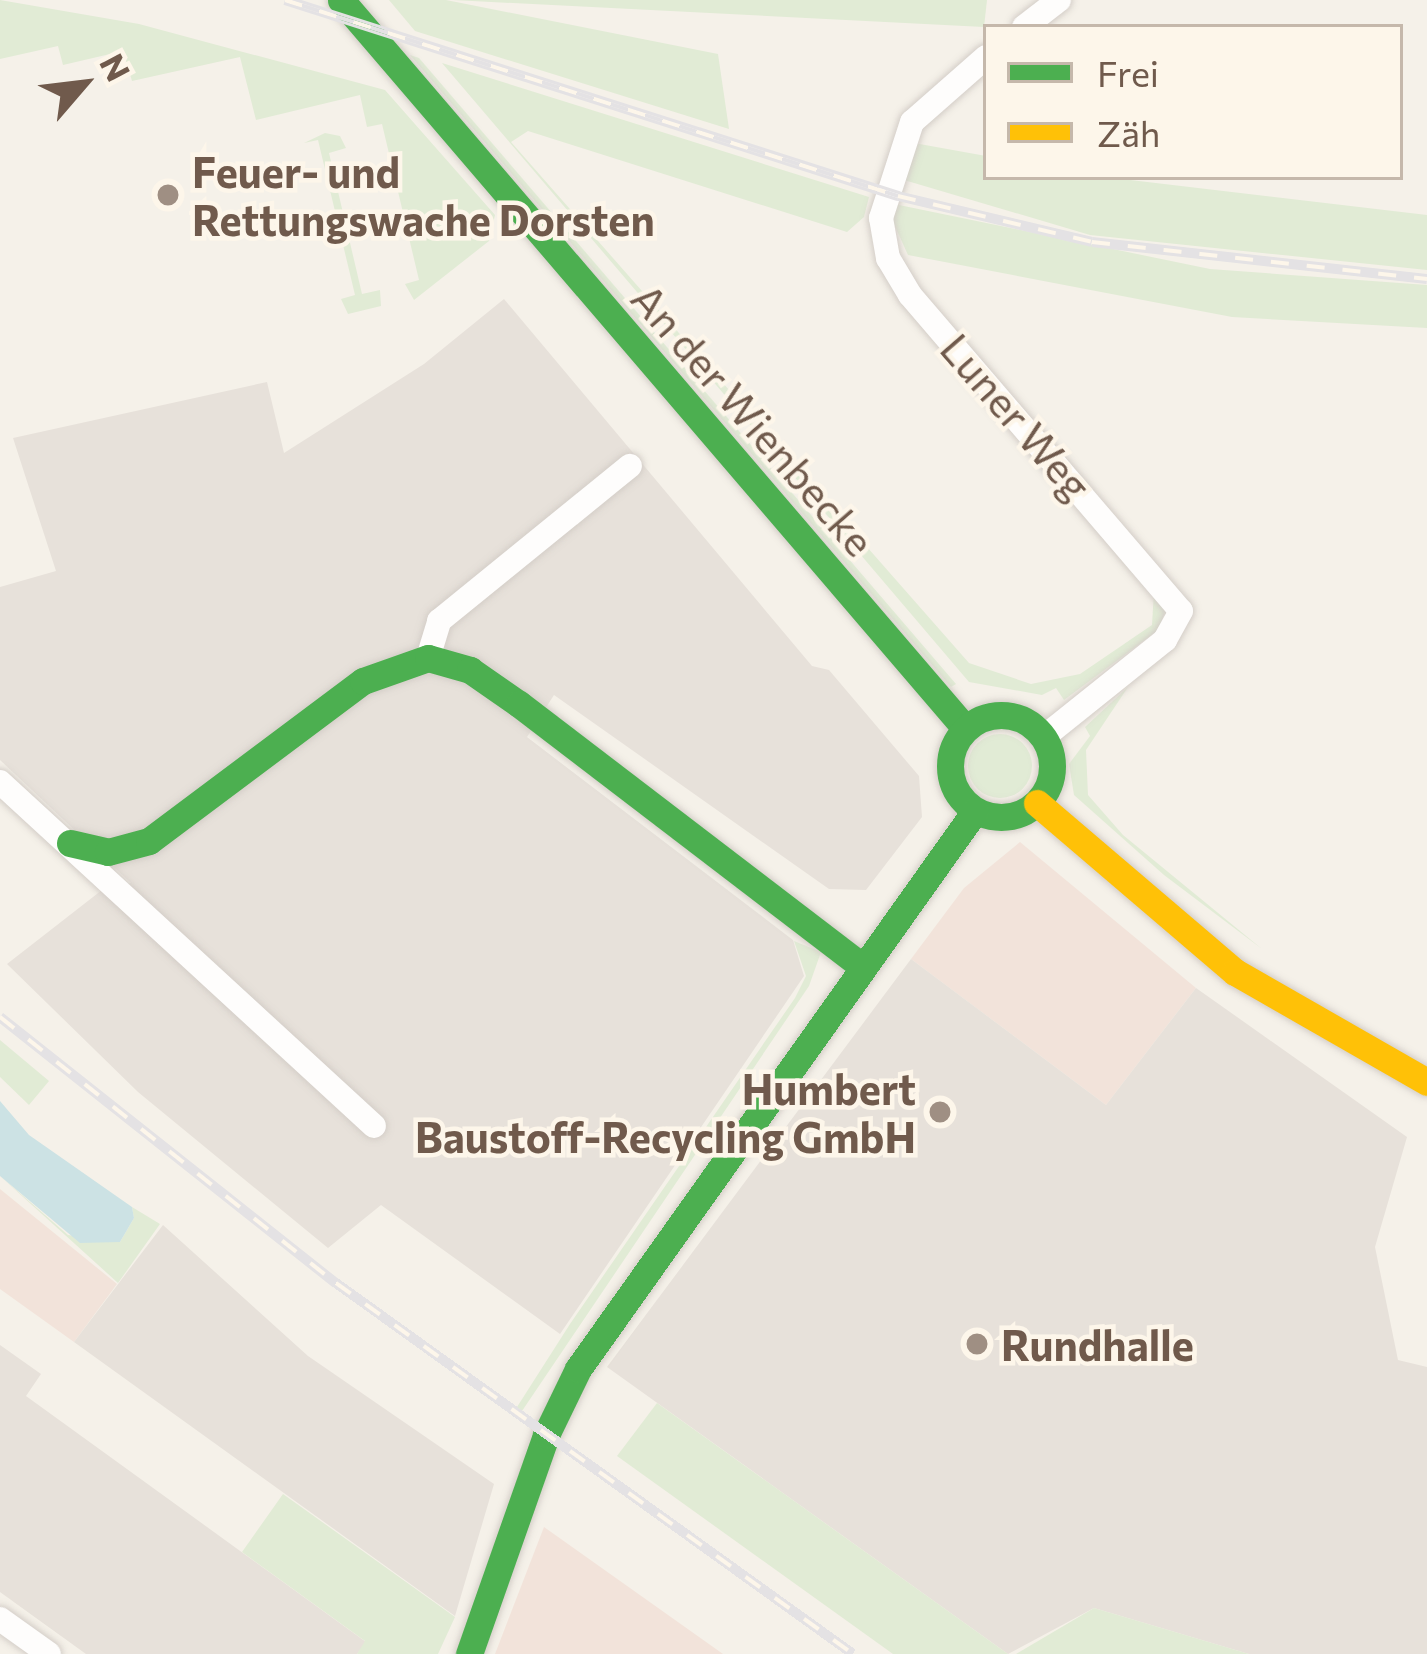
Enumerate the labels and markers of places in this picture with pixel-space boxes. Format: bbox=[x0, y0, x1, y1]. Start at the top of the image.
place label: Feuer- und Rettungswache Dorsten bbox=[192, 146, 655, 244]
marker: Feuer- und Rettungswache Dorsten bbox=[155, 182, 181, 208]
place label: Humbert Baustoff-Recycling GmbH bbox=[415, 1063, 916, 1162]
marker: Humbert Baustoff-Recycling GmbH bbox=[927, 1099, 953, 1125]
place label: Rundhalle bbox=[1001, 1319, 1194, 1369]
marker: Rundhalle bbox=[964, 1331, 990, 1357]

